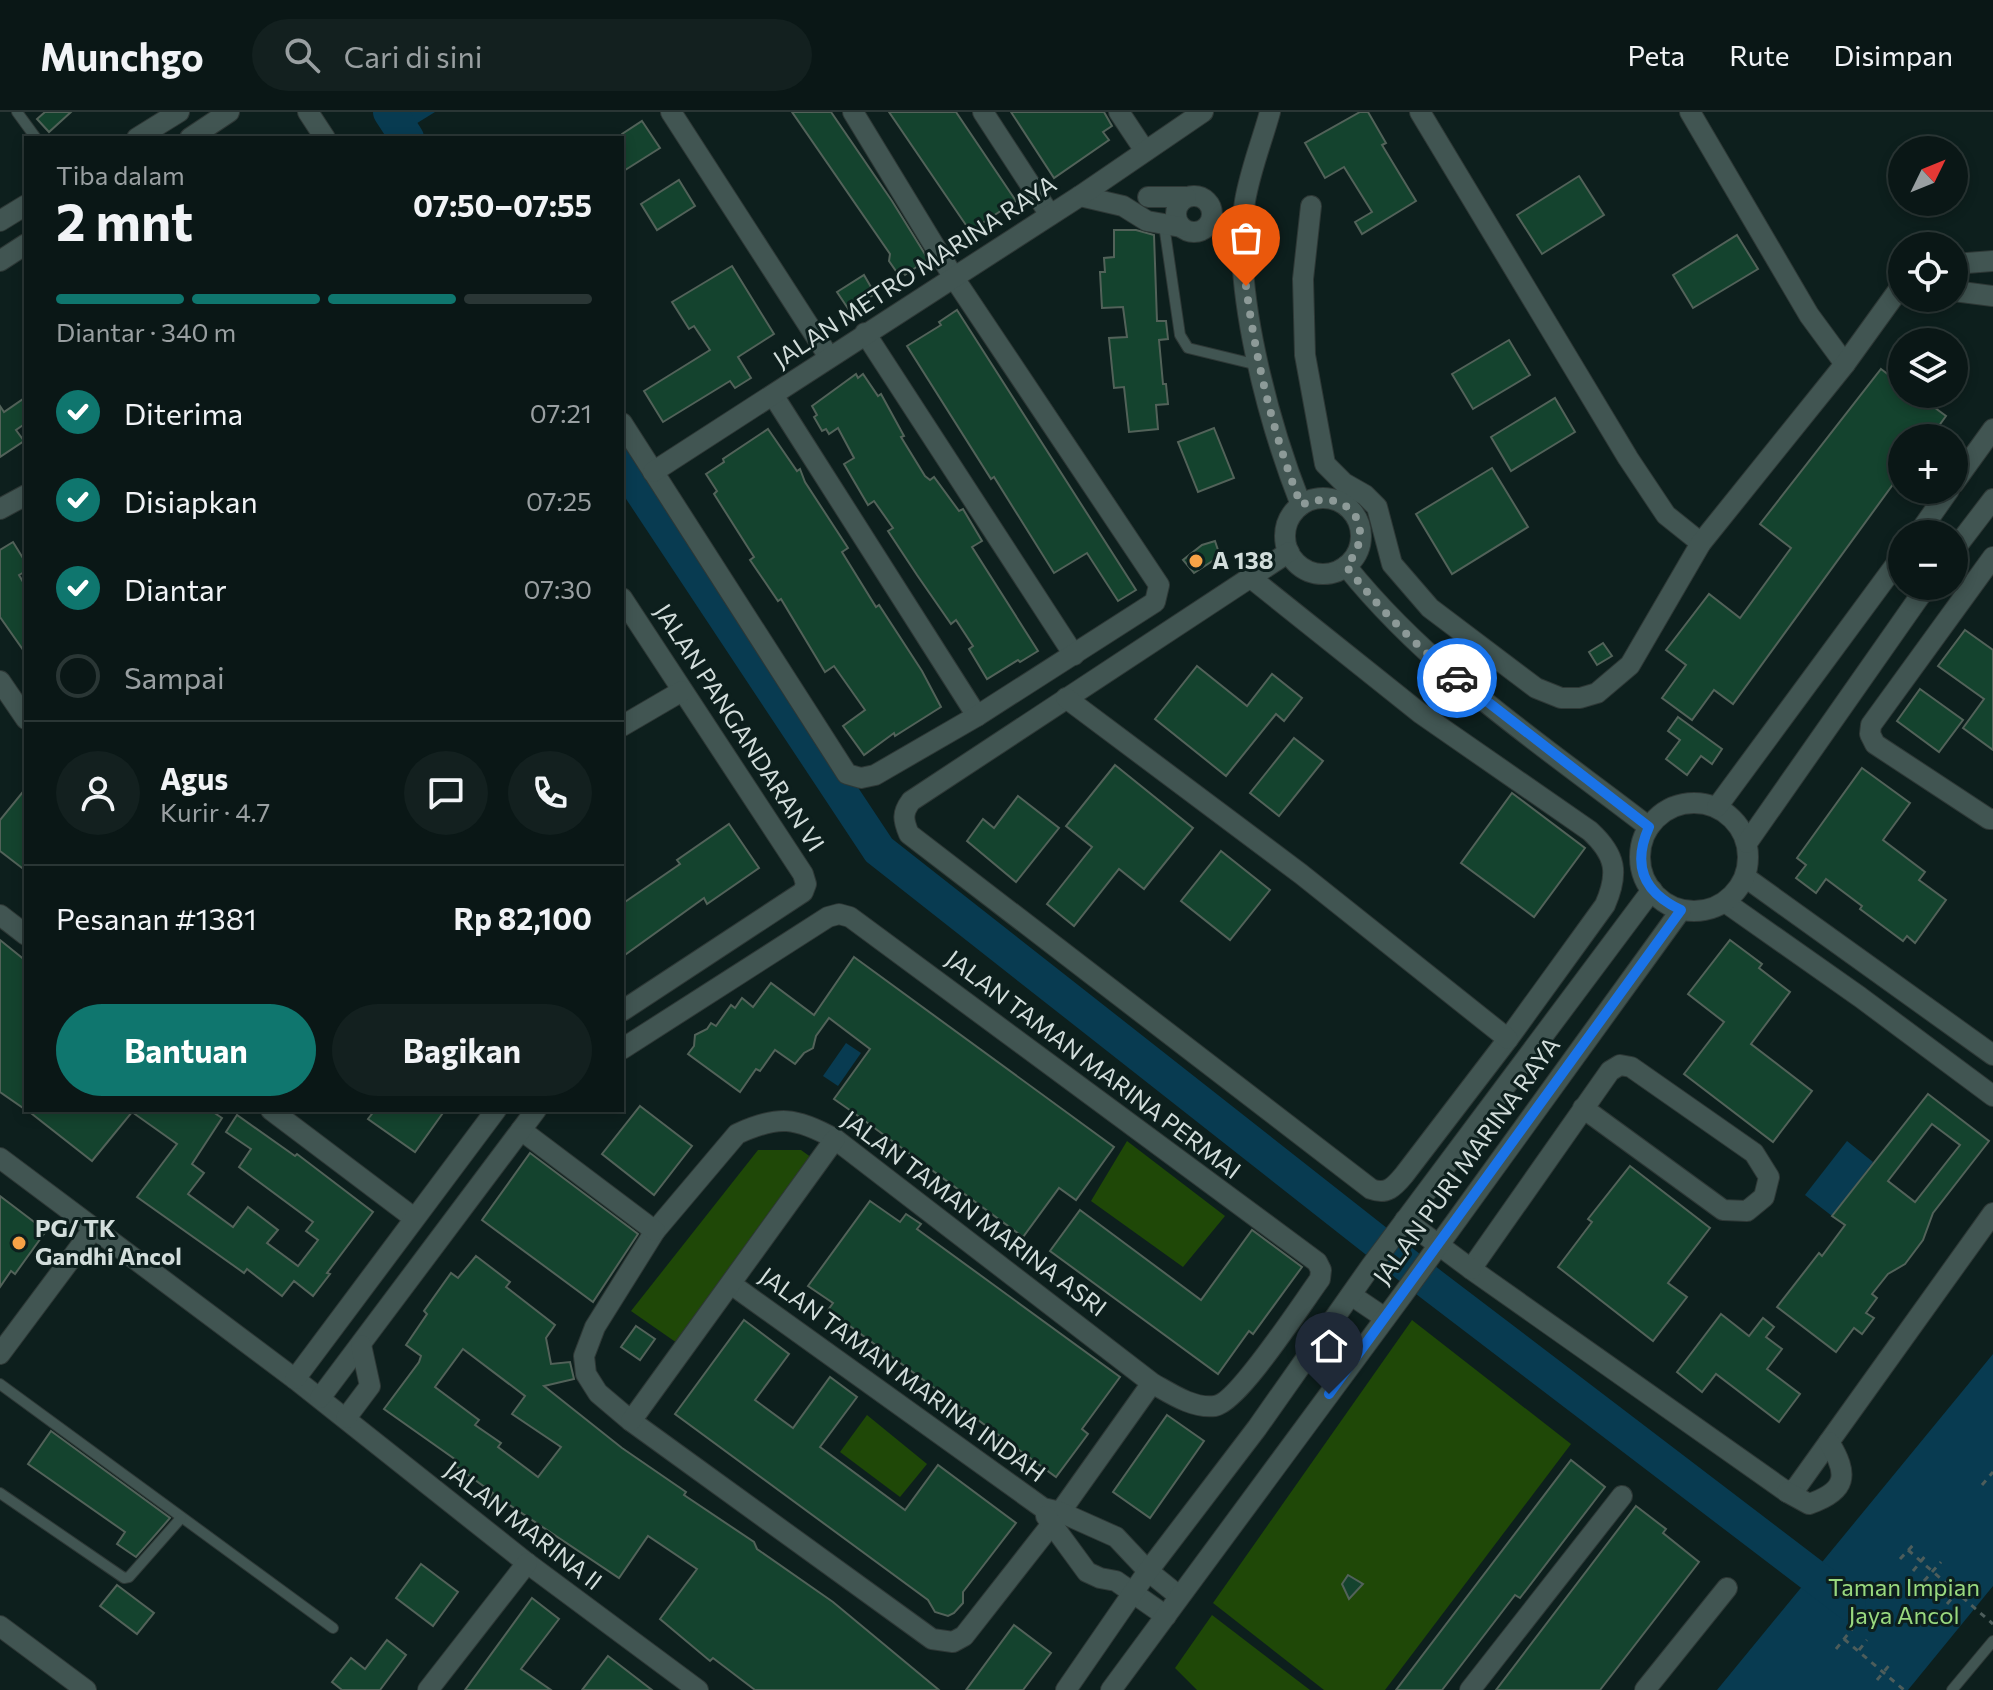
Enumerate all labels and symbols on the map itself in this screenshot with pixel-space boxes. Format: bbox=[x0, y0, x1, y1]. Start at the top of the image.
north arrow bbox=[1888, 136, 1968, 216]
street label: JALAN METRO MARINA RAYA bbox=[767, 168, 1061, 373]
pin bbox=[1212, 204, 1280, 286]
place label: A 138 bbox=[1212, 545, 1274, 574]
marker: A 138 bbox=[1187, 552, 1205, 570]
street label: JALAN PANGANDARAN VI bbox=[649, 598, 831, 856]
courier bbox=[1417, 638, 1497, 718]
street label: JALAN TAMAN MARINA PERMAI bbox=[941, 943, 1247, 1184]
street label: JALAN PURI MARINA RAYA bbox=[1366, 1031, 1565, 1289]
street label: JALAN TAMAN MARINA ASRI bbox=[837, 1104, 1113, 1322]
place label: PG/ TK Gandhi Ancol bbox=[35, 1213, 182, 1270]
marker: PG/ TK Gandhi Ancol bbox=[10, 1234, 28, 1252]
street label: JALAN TAMAN MARINA INDAH bbox=[754, 1260, 1052, 1487]
pin bbox=[1295, 1312, 1363, 1394]
street label: JALAN MARINA II bbox=[440, 1454, 608, 1595]
park label: Taman Impian Jaya Ancol bbox=[1828, 1572, 1980, 1629]

